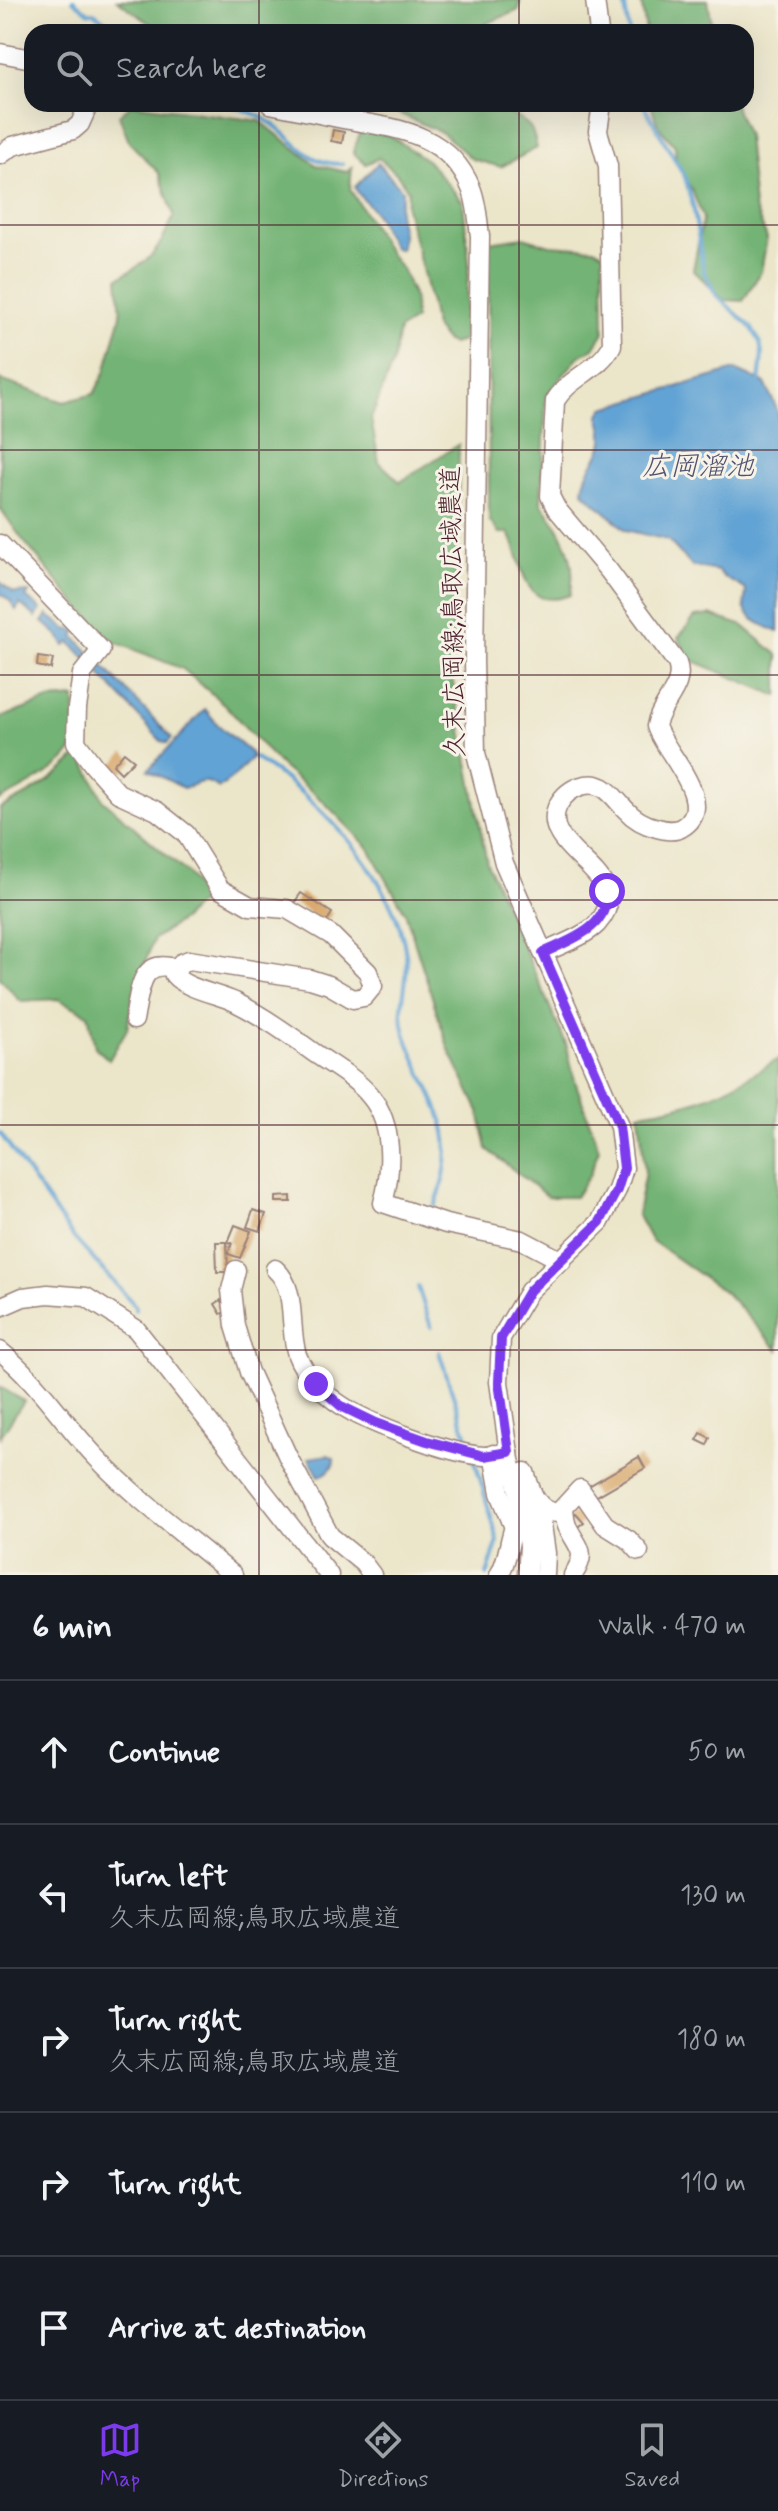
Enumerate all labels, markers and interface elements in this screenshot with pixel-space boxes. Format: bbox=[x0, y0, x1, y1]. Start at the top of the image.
search box bbox=[24, 24, 754, 112]
icon: search bbox=[52, 46, 96, 90]
text: Search here bbox=[116, 49, 267, 88]
water label: 広岡溜池 bbox=[642, 449, 755, 486]
street label: 久末広岡線;鳥取広域農道 bbox=[434, 466, 474, 758]
route start bbox=[589, 873, 625, 909]
route end bbox=[298, 1366, 334, 1402]
text: 6 min bbox=[32, 1605, 112, 1650]
text: Walk · 470 m bbox=[598, 1610, 746, 1644]
icon: ahead bbox=[32, 1730, 76, 1774]
text: Continue bbox=[108, 1733, 220, 1772]
text: 50 m bbox=[688, 1735, 746, 1769]
text: Turn left bbox=[108, 1857, 228, 1896]
icon: left bbox=[32, 1874, 76, 1918]
text: 130 m bbox=[680, 1879, 746, 1913]
text: 久末広岡線;鳥取広域農道 bbox=[108, 1902, 400, 1936]
text: Turn right bbox=[108, 2001, 241, 2040]
icon: right bbox=[32, 2018, 76, 2062]
text: 180 m bbox=[677, 2023, 746, 2057]
text: 久末広岡線;鳥取広域農道 bbox=[108, 2046, 400, 2080]
icon: right bbox=[32, 2162, 76, 2206]
text: Turn right bbox=[108, 2165, 241, 2204]
text: 110 m bbox=[680, 2167, 746, 2201]
icon: arrive bbox=[32, 2306, 76, 2350]
text: Arrive at destination bbox=[108, 2309, 366, 2348]
tab: Map bbox=[98, 2418, 142, 2494]
tab: Directions bbox=[338, 2418, 428, 2494]
tab: Saved bbox=[624, 2418, 680, 2494]

